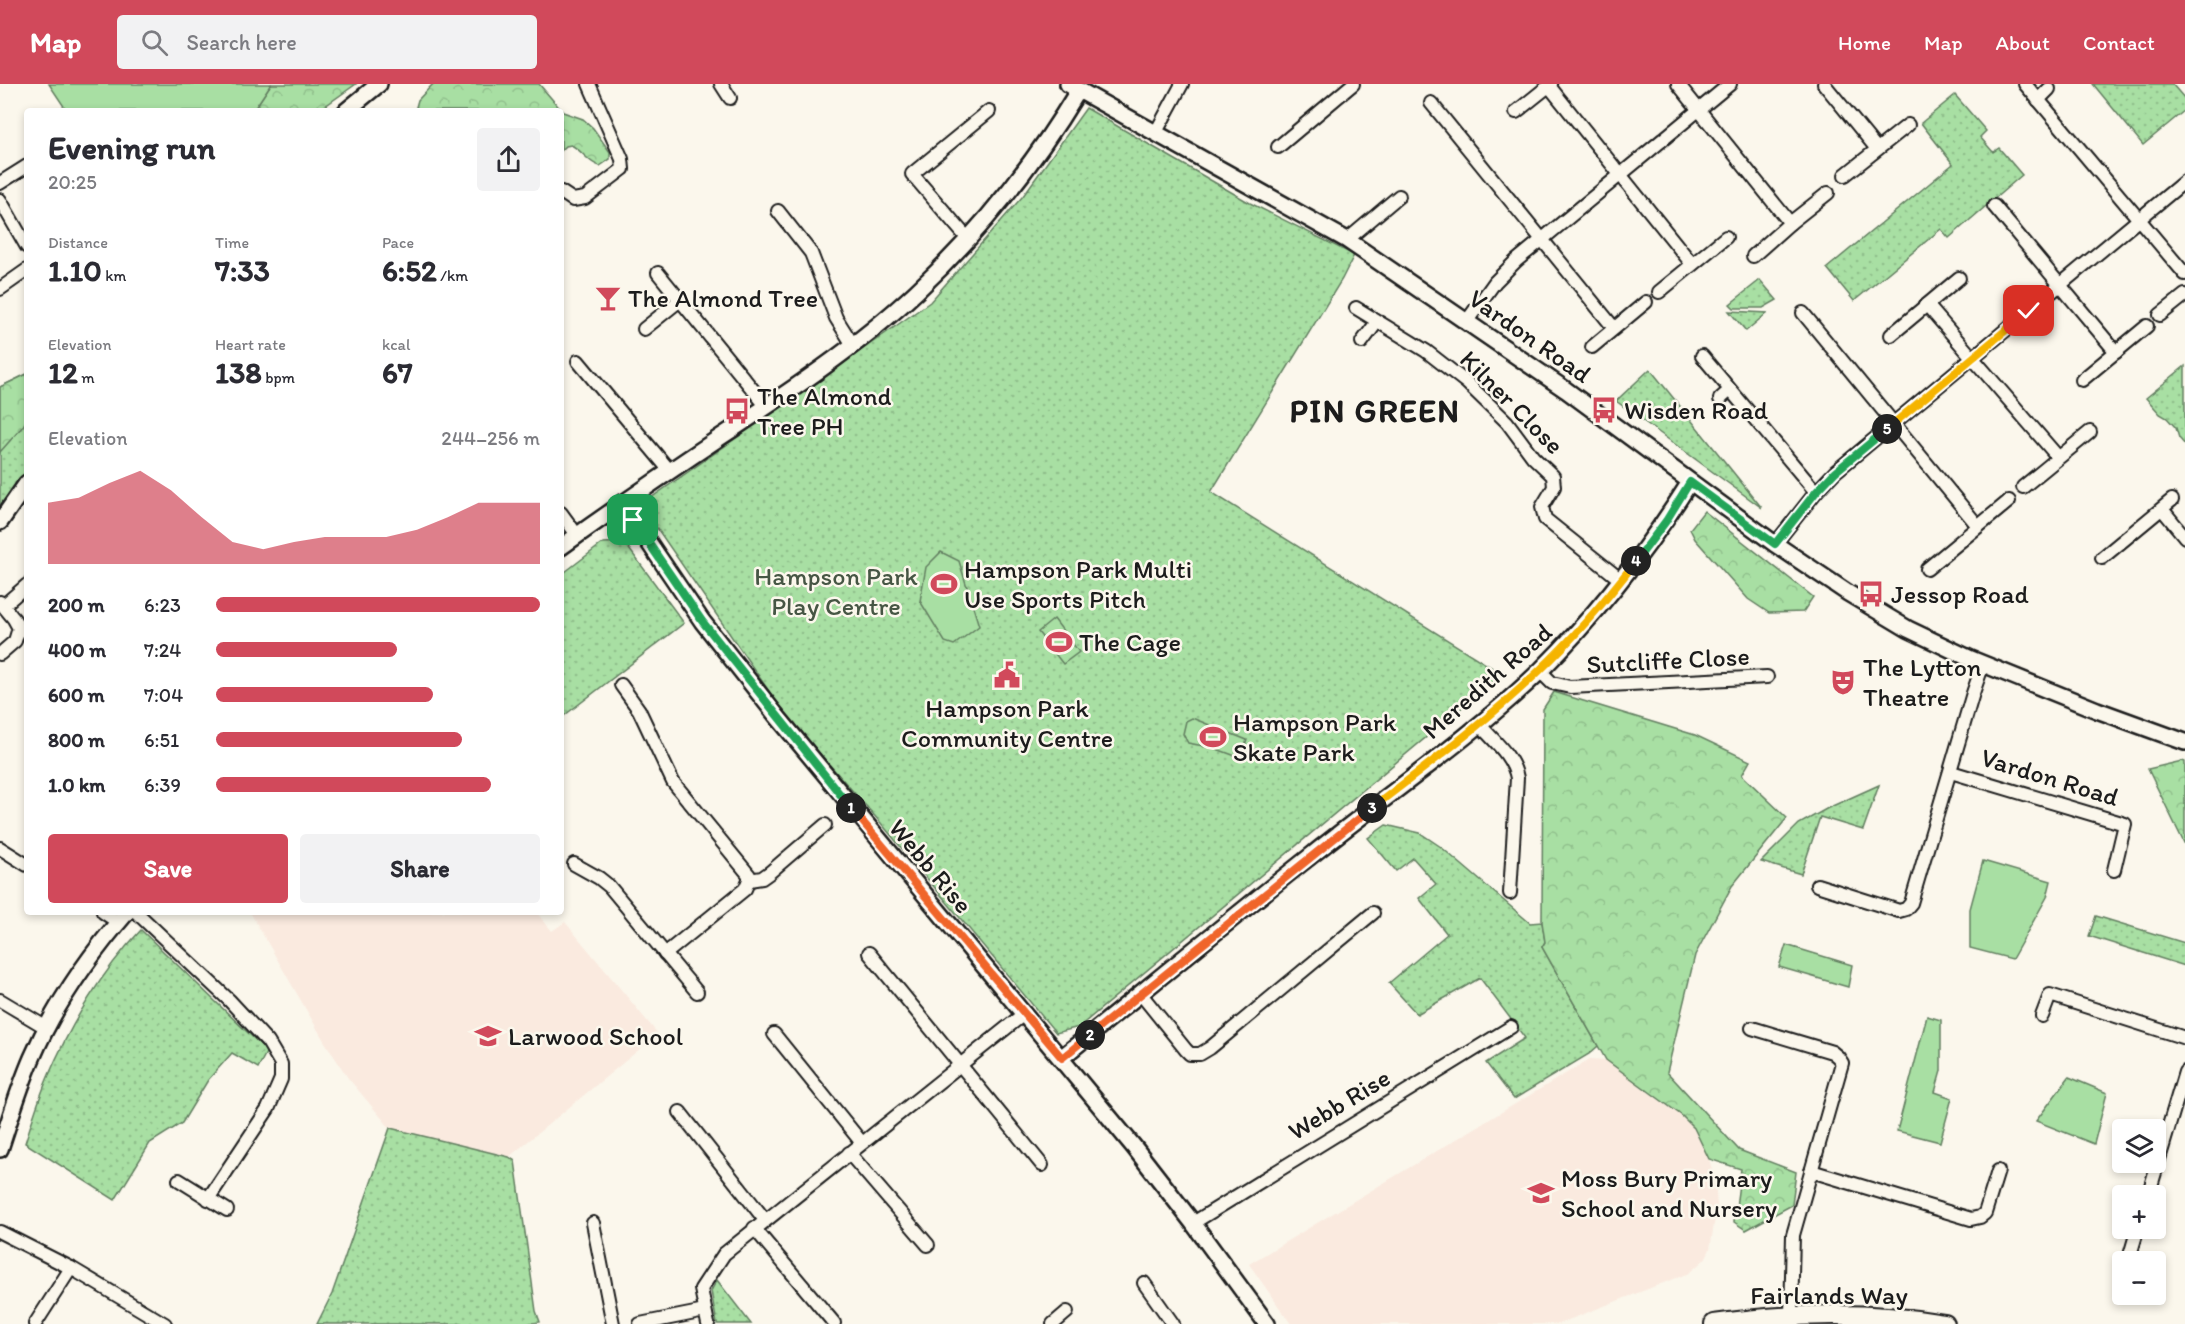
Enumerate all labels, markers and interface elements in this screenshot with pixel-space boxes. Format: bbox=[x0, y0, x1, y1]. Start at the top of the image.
search box bbox=[117, 15, 537, 69]
text: Map bbox=[30, 25, 81, 59]
icon: search bbox=[138, 26, 171, 59]
text: Search here bbox=[186, 29, 297, 56]
text: Home bbox=[1838, 30, 1891, 55]
text: Map bbox=[1924, 30, 1963, 55]
text: About bbox=[1996, 30, 2050, 55]
text: Contact bbox=[2083, 30, 2155, 55]
text: Evening run bbox=[48, 128, 215, 167]
button: share bbox=[477, 128, 540, 191]
text: 20:25 bbox=[48, 170, 97, 194]
text: Distance bbox=[48, 233, 108, 252]
text: Time bbox=[215, 233, 249, 252]
text: Pace bbox=[382, 233, 414, 252]
text: 1.10 bbox=[48, 252, 102, 289]
text: 7:33 bbox=[215, 252, 270, 289]
text: 6:52 bbox=[382, 252, 437, 289]
text: km bbox=[102, 266, 126, 285]
text: /km bbox=[437, 266, 468, 285]
place label: The Almond Tree bbox=[628, 282, 818, 314]
street label: Vardon Road bbox=[1462, 282, 1598, 390]
bar icon: The Almond Tree bbox=[593, 283, 623, 313]
pin bbox=[2003, 285, 2054, 336]
icon: check bbox=[2012, 294, 2045, 327]
text: Elevation bbox=[48, 335, 112, 354]
text: Heart rate bbox=[215, 335, 286, 354]
text: kcal bbox=[382, 335, 410, 354]
street label: Kilner Close bbox=[1453, 343, 1571, 461]
text: 12 bbox=[48, 354, 78, 391]
text: 138 bbox=[215, 354, 262, 391]
text: 67 bbox=[382, 354, 413, 391]
text: m bbox=[78, 368, 95, 387]
text: bpm bbox=[262, 368, 295, 387]
place label: The Almond Tree PH bbox=[757, 380, 892, 442]
district label: PIN GREEN bbox=[1290, 392, 1460, 430]
place label: Wisden Road bbox=[1624, 394, 1769, 426]
bus stop icon: Wisden Road bbox=[1589, 395, 1619, 425]
bus stop icon: The Almond Tree PH bbox=[722, 396, 752, 426]
pin: 5 bbox=[1872, 414, 1902, 444]
text: 5 bbox=[1883, 419, 1891, 438]
text: Elevation bbox=[48, 426, 127, 450]
text: 244–256 m bbox=[441, 426, 540, 450]
pin bbox=[607, 494, 658, 545]
icon: arrive bbox=[616, 503, 649, 536]
pin: 4 bbox=[1621, 546, 1651, 576]
text: 4 bbox=[1631, 551, 1641, 570]
place label: Hampson Park Multi Use Sports Pitch bbox=[964, 553, 1192, 615]
park label: Hampson Park Play Centre bbox=[754, 560, 918, 622]
sports icon: Hampson Park Multi Use Sports Pitch bbox=[929, 569, 959, 599]
place label: Jessop Road bbox=[1891, 578, 2030, 610]
bus stop icon: Jessop Road bbox=[1856, 579, 1886, 609]
text: 200 m bbox=[48, 593, 104, 617]
text: 6:23 bbox=[144, 593, 181, 617]
street label: Meredith Road bbox=[1416, 616, 1558, 746]
place label: The Cage bbox=[1079, 626, 1181, 658]
sports icon: The Cage bbox=[1044, 627, 1074, 657]
text: 400 m bbox=[48, 638, 106, 662]
text: 7:24 bbox=[144, 638, 181, 662]
street label: Sutcliffe Close bbox=[1586, 640, 1750, 680]
place label: The Lytton Theatre bbox=[1863, 651, 1982, 713]
public building icon: Hampson Park Community Centre bbox=[992, 660, 1022, 690]
theatre icon: The Lytton Theatre bbox=[1828, 667, 1858, 697]
text: 600 m bbox=[48, 683, 105, 707]
text: 7:04 bbox=[144, 683, 183, 707]
place label: Hampson Park Community Centre bbox=[901, 692, 1113, 754]
place label: Hampson Park Skate Park bbox=[1233, 706, 1397, 768]
sports icon: Hampson Park Skate Park bbox=[1198, 722, 1228, 752]
text: 800 m bbox=[48, 728, 105, 752]
text: 6:51 bbox=[144, 728, 179, 752]
street label: Vardon Road bbox=[1977, 741, 2123, 813]
text: 1.0 km bbox=[48, 773, 105, 797]
text: 6:39 bbox=[144, 773, 181, 797]
pin: 1 bbox=[836, 793, 866, 823]
pin: 3 bbox=[1357, 793, 1387, 823]
text: 1 bbox=[847, 798, 855, 817]
text: 3 bbox=[1368, 798, 1376, 817]
street label: Webb Rise bbox=[882, 812, 980, 920]
button: Save bbox=[48, 834, 288, 903]
button: Share bbox=[300, 834, 540, 903]
place label: Larwood School bbox=[508, 1020, 683, 1052]
pin: 2 bbox=[1075, 1020, 1105, 1050]
school or university icon: Larwood School bbox=[473, 1021, 503, 1051]
text: 2 bbox=[1086, 1025, 1094, 1044]
street label: Webb Rise bbox=[1282, 1061, 1396, 1147]
map controls bbox=[2112, 1119, 2166, 1305]
button: layers bbox=[2112, 1119, 2166, 1173]
place label: Moss Bury Primary School and Nursery bbox=[1561, 1162, 1777, 1224]
school or university icon: Moss Bury Primary School and Nursery bbox=[1526, 1178, 1556, 1208]
button: + bbox=[2112, 1185, 2166, 1239]
button: − bbox=[2112, 1251, 2166, 1305]
street label: Fairlands Way bbox=[1750, 1279, 1908, 1311]

